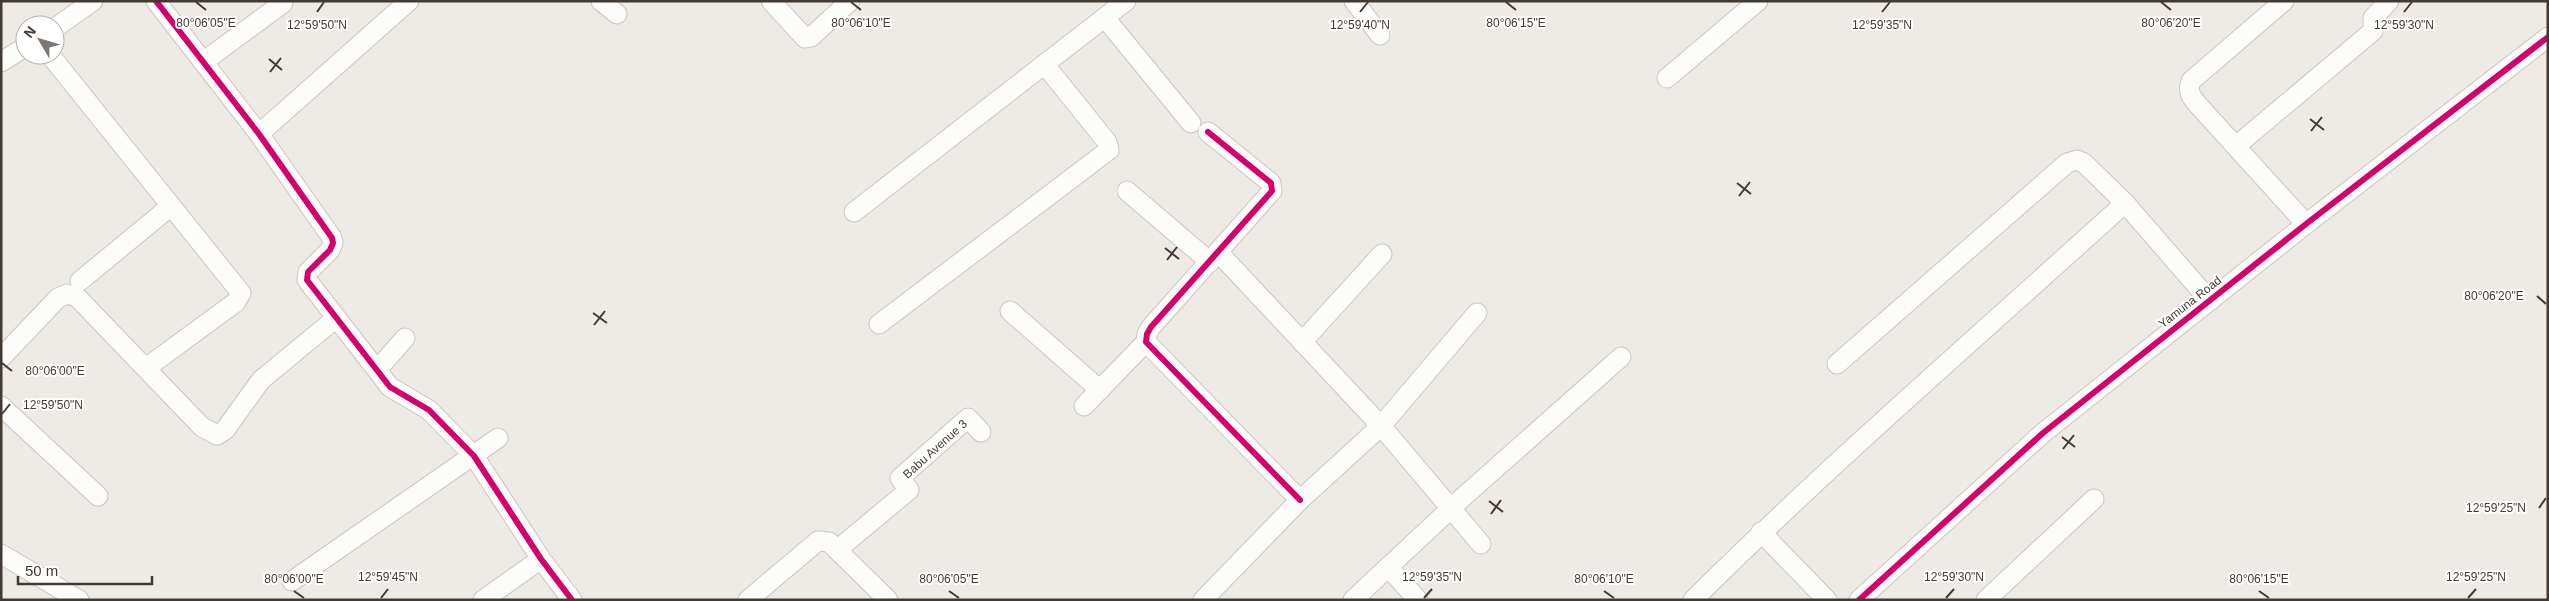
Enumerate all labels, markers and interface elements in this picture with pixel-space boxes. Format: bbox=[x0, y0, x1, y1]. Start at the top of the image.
north arrow bbox=[15, 15, 65, 65]
text: 80°06'05"E bbox=[176, 16, 236, 30]
text: 80°06'10"E bbox=[831, 16, 891, 30]
text: 80°06'15"E bbox=[1486, 16, 1546, 30]
text: 80°06'20"E bbox=[2141, 16, 2201, 30]
text: 12°59'50"N bbox=[287, 18, 347, 32]
text: 12°59'40"N bbox=[1330, 18, 1390, 32]
text: 12°59'35"N bbox=[1852, 18, 1912, 32]
text: 12°59'30"N bbox=[2374, 18, 2434, 32]
text: N bbox=[20, 23, 39, 41]
street label: Yamuna Road bbox=[2156, 273, 2224, 331]
text: 80°06'20"E bbox=[2464, 289, 2524, 303]
text: 80°06'00"E bbox=[25, 364, 85, 378]
text: 12°59'50"N bbox=[23, 398, 83, 412]
street label: Babu Avenue 3 bbox=[900, 416, 970, 481]
text: 12°59'25"N bbox=[2466, 501, 2526, 515]
scale bar bbox=[18, 554, 151, 586]
text: 50 m bbox=[25, 562, 58, 579]
text: 12°59'45"N bbox=[358, 570, 418, 584]
text: 12°59'35"N bbox=[1402, 570, 1462, 584]
text: 12°59'30"N bbox=[1924, 570, 1984, 584]
text: 12°59'25"N bbox=[2446, 570, 2506, 584]
text: 80°06'00"E bbox=[264, 572, 324, 586]
text: 80°06'05"E bbox=[919, 572, 979, 586]
text: 80°06'10"E bbox=[1574, 572, 1634, 586]
text: 80°06'15"E bbox=[2229, 572, 2289, 586]

